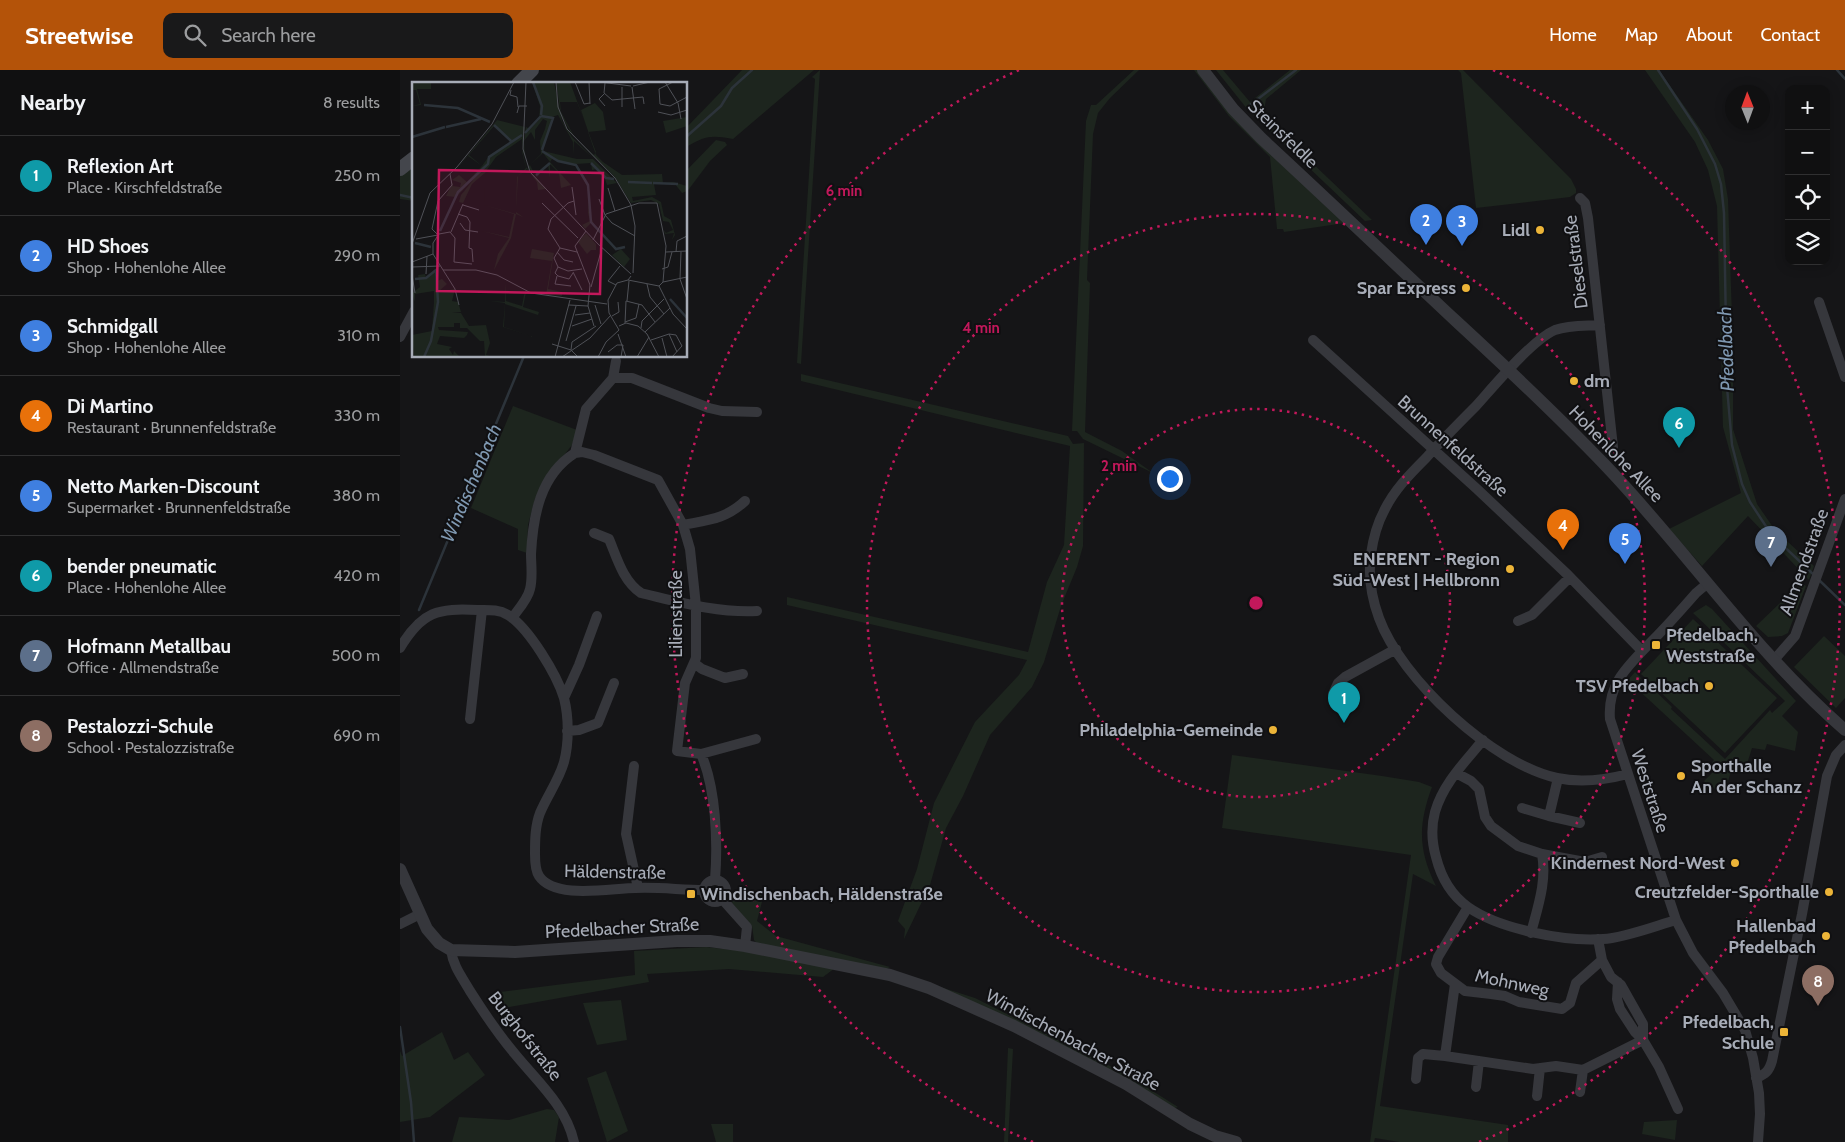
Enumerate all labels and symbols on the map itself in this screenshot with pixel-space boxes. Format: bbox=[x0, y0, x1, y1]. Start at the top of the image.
inset map bbox=[412, 82, 688, 358]
north arrow bbox=[1725, 85, 1770, 130]
street label: Steinsfeldle bbox=[1243, 95, 1323, 173]
text: 6 min bbox=[826, 182, 862, 200]
pin: 2 bbox=[1410, 204, 1442, 245]
pin: 3 bbox=[1446, 205, 1478, 246]
street label: Dieselstraße bbox=[1559, 214, 1593, 310]
place label: Lidl bbox=[1502, 219, 1530, 241]
marker: Lidl bbox=[1534, 224, 1546, 236]
place label: Spar Express bbox=[1357, 277, 1456, 299]
marker: Spar Express bbox=[1460, 282, 1472, 294]
water label: Pfedelbach bbox=[1713, 306, 1739, 392]
text: 4 min bbox=[962, 319, 1000, 337]
place label: dm bbox=[1584, 370, 1610, 392]
marker: dm bbox=[1568, 375, 1580, 387]
street label: Brunnenfeldstraße bbox=[1393, 391, 1513, 501]
street label: Hohenlohe Allee bbox=[1564, 401, 1668, 507]
pin: 6 bbox=[1663, 407, 1695, 448]
water label: Windischenbach bbox=[436, 420, 506, 546]
text: 2 min bbox=[1101, 457, 1137, 475]
your location bbox=[1157, 466, 1183, 492]
street label: Allmendstraße bbox=[1775, 506, 1833, 618]
pin: 4 bbox=[1547, 509, 1579, 550]
pin: 5 bbox=[1609, 523, 1641, 564]
pin: 7 bbox=[1755, 526, 1787, 567]
place label: ENERENT - Region Süd-West | Hellbronn bbox=[1332, 548, 1500, 591]
marker: ENERENT - Region Süd-West | Hellbronn bbox=[1504, 563, 1516, 575]
street label: Lilienstraße bbox=[665, 570, 687, 658]
centre of rings bbox=[1247, 594, 1265, 612]
place label: Pfedelbach, Weststraße bbox=[1666, 624, 1758, 667]
marker: Pfedelbach, Weststraße bbox=[1650, 639, 1662, 651]
place label: TSV Pfedelbach bbox=[1576, 675, 1699, 697]
marker: TSV Pfedelbach bbox=[1703, 680, 1715, 692]
pin: 1 bbox=[1328, 682, 1360, 723]
place label: Philadelphia-Gemeinde bbox=[1079, 719, 1263, 741]
marker: Philadelphia-Gemeinde bbox=[1267, 724, 1279, 736]
street label: Weststraße bbox=[1626, 747, 1674, 835]
place label: Sporthalle An der Schanz bbox=[1691, 755, 1802, 798]
marker: Sporthalle An der Schanz bbox=[1675, 770, 1687, 782]
place label: Kindernest Nord-West bbox=[1551, 852, 1725, 874]
marker: Kindernest Nord-West bbox=[1729, 857, 1741, 869]
street label: Häldenstraße bbox=[564, 860, 666, 884]
place label: Creutzfelder-Sporthalle bbox=[1635, 881, 1819, 903]
place label: Windischenbach, Häldenstraße bbox=[701, 883, 943, 905]
marker: Creutzfelder-Sporthalle bbox=[1823, 886, 1835, 898]
marker: Windischenbach, Häldenstraße bbox=[685, 888, 697, 900]
street label: Pfedelbacher Straße bbox=[544, 913, 700, 943]
place label: Hallenbad Pfedelbach bbox=[1728, 915, 1816, 958]
marker: Hallenbad Pfedelbach bbox=[1820, 930, 1832, 942]
street label: Mohnweg bbox=[1473, 964, 1552, 1002]
pin: 8 bbox=[1802, 965, 1834, 1006]
street label: Windischenbacher Straße bbox=[982, 985, 1164, 1095]
street label: Burghofstraße bbox=[483, 987, 567, 1085]
place label: Pfedelbach, Schule bbox=[1682, 1011, 1774, 1054]
marker: Pfedelbach, Schule bbox=[1778, 1026, 1790, 1038]

